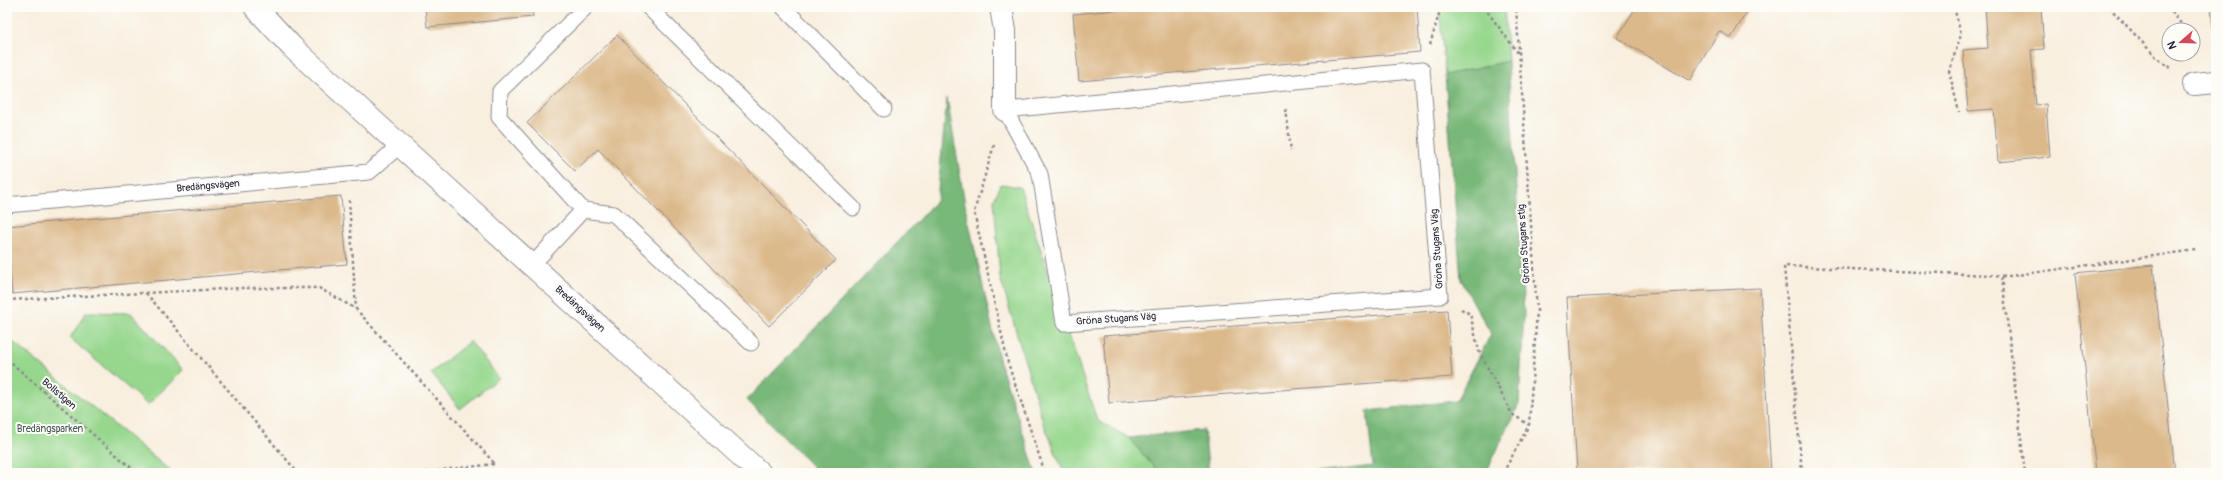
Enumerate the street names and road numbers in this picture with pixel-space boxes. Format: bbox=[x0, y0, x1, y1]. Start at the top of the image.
street label: Bredängsvägen bbox=[176, 177, 240, 195]
street label: Gröna Stugans stig bbox=[1515, 204, 1533, 284]
street label: Gröna Stugans Väg bbox=[1428, 209, 1446, 289]
street label: Bredängsvägen bbox=[552, 283, 608, 335]
street label: Gröna Stugans Väg bbox=[1076, 310, 1156, 328]
street label: Bollstigen bbox=[39, 376, 79, 412]

